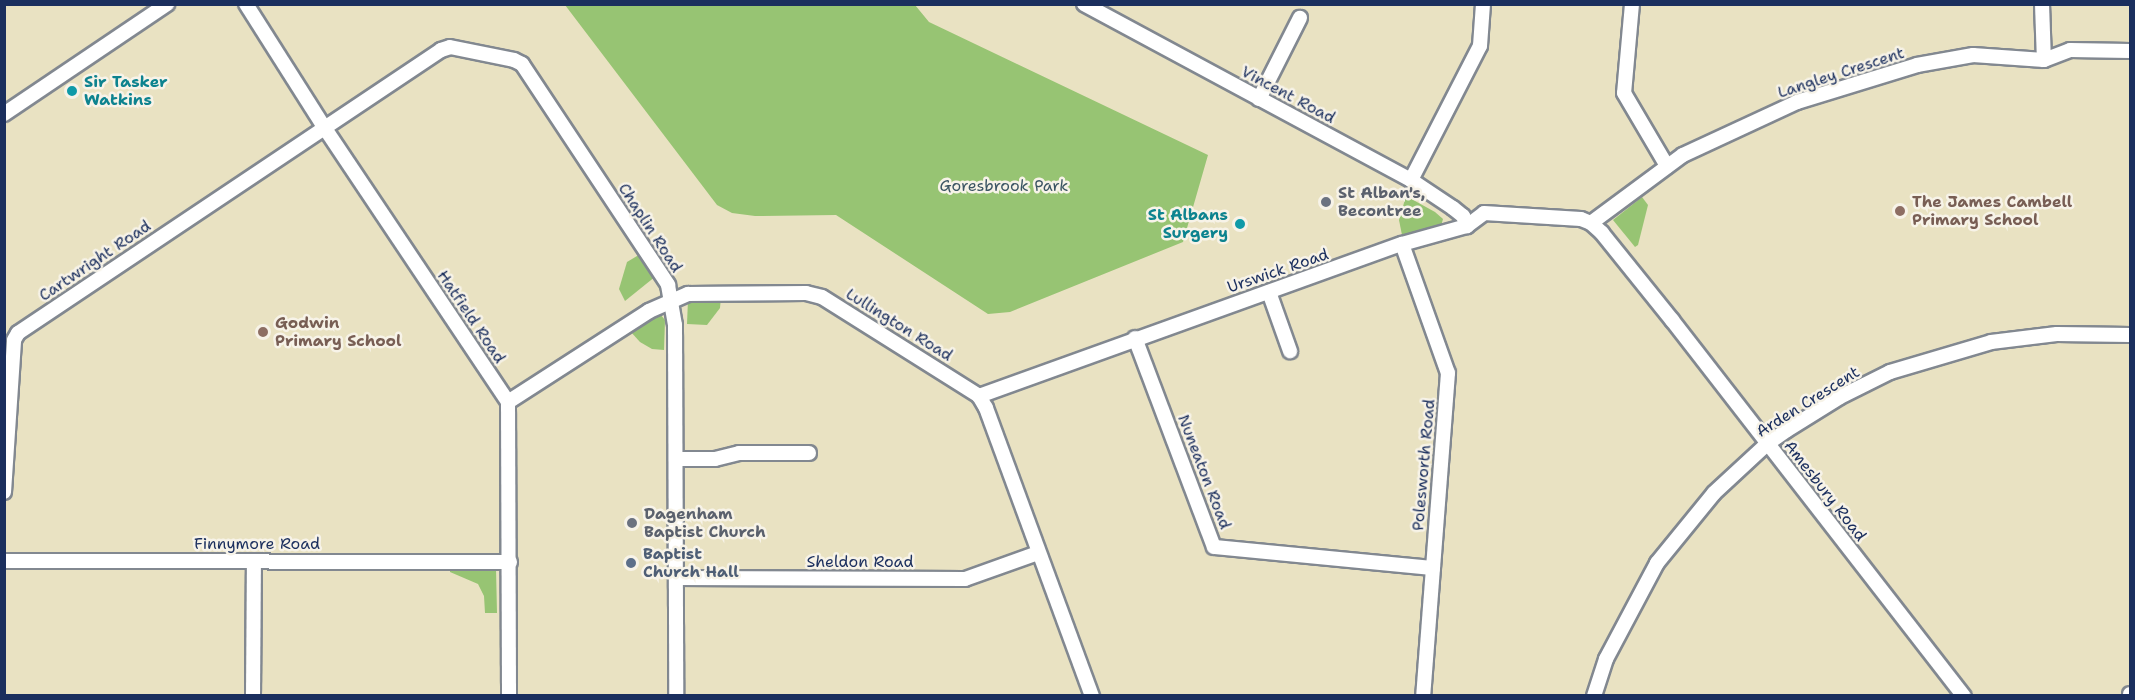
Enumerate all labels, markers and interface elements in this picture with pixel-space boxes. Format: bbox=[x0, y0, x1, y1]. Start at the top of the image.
street label: Langley Crescent bbox=[1775, 43, 1907, 103]
street label: Vincent Road bbox=[1238, 62, 1338, 128]
place label: Sir Tasker Watkins bbox=[84, 72, 168, 110]
marker: Sir Tasker Watkins bbox=[65, 84, 79, 98]
park label: Goresbrook Park bbox=[939, 176, 1069, 196]
street label: Chaplin Road bbox=[614, 180, 686, 276]
place label: St Alban's, Becontree bbox=[1338, 183, 1425, 221]
place label: The James Cambell Primary School bbox=[1912, 192, 2072, 230]
marker: St Alban's, Becontree bbox=[1319, 195, 1333, 209]
marker: The James Cambell Primary School bbox=[1893, 204, 1907, 218]
place label: St Albans Surgery bbox=[1148, 205, 1228, 243]
street label: Cartwright Road bbox=[35, 217, 155, 305]
marker: St Albans Surgery bbox=[1233, 217, 1247, 231]
street label: Urswick Road bbox=[1225, 245, 1331, 297]
street label: Hatfield Road bbox=[433, 267, 509, 367]
street label: Lullington Road bbox=[842, 284, 956, 366]
place label: Godwin Primary School bbox=[275, 313, 402, 351]
marker: Godwin Primary School bbox=[256, 325, 270, 339]
street label: Arden Crescent bbox=[1753, 363, 1863, 441]
street label: Polesworth Road bbox=[1409, 398, 1439, 532]
street label: Nuneaton Road bbox=[1173, 412, 1235, 532]
street label: Amesbury Road bbox=[1780, 437, 1870, 545]
place label: Dagenham Baptist Church bbox=[644, 504, 766, 542]
marker: Dagenham Baptist Church bbox=[625, 516, 639, 530]
street label: Finnymore Road bbox=[194, 534, 320, 554]
place label: Baptist Church Hall bbox=[643, 544, 739, 582]
street label: Sheldon Road bbox=[806, 552, 914, 572]
marker: Baptist Church Hall bbox=[624, 556, 638, 570]

